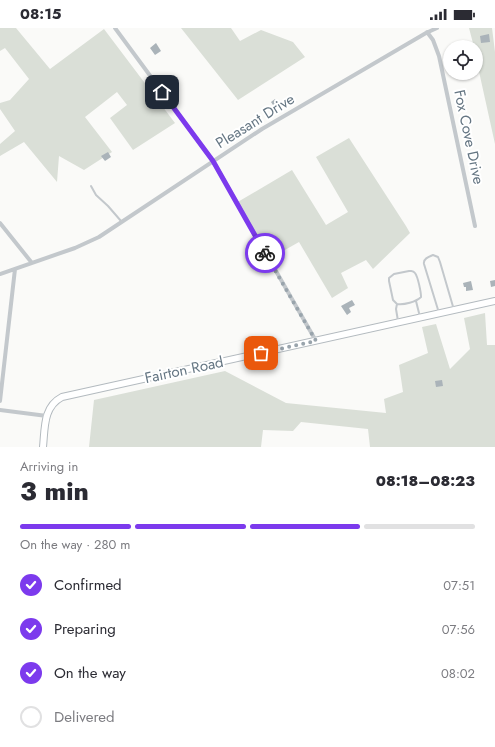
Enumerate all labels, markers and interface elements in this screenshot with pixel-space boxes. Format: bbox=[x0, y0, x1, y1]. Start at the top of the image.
text: 08:15 bbox=[20, 3, 61, 25]
map controls bbox=[443, 40, 483, 80]
button: locate bbox=[443, 40, 483, 80]
pin bbox=[145, 75, 179, 109]
icon: home bbox=[151, 81, 173, 103]
street label: Pleasant Drive bbox=[211, 88, 299, 154]
street label: Fox Cove Drive bbox=[448, 88, 490, 187]
courier bbox=[245, 233, 285, 273]
icon: bike bbox=[254, 242, 276, 264]
pin bbox=[244, 336, 278, 370]
icon: bag bbox=[250, 342, 272, 364]
street label: Fairton Road bbox=[143, 351, 225, 389]
text: Arriving in bbox=[20, 457, 78, 476]
text: 08:18–08:23 bbox=[376, 470, 475, 492]
text: 3 min bbox=[20, 472, 89, 510]
text: On the way · 280 m bbox=[20, 535, 130, 554]
icon: check bbox=[20, 574, 42, 596]
text: Confirmed bbox=[54, 574, 122, 596]
text: 07:51 bbox=[443, 576, 475, 595]
icon: check bbox=[20, 618, 42, 640]
text: Preparing bbox=[54, 618, 116, 640]
text: 07:56 bbox=[442, 620, 475, 639]
icon: check bbox=[20, 662, 42, 684]
text: On the way bbox=[54, 662, 126, 684]
text: 08:02 bbox=[441, 664, 475, 683]
text: Delivered bbox=[54, 706, 115, 728]

